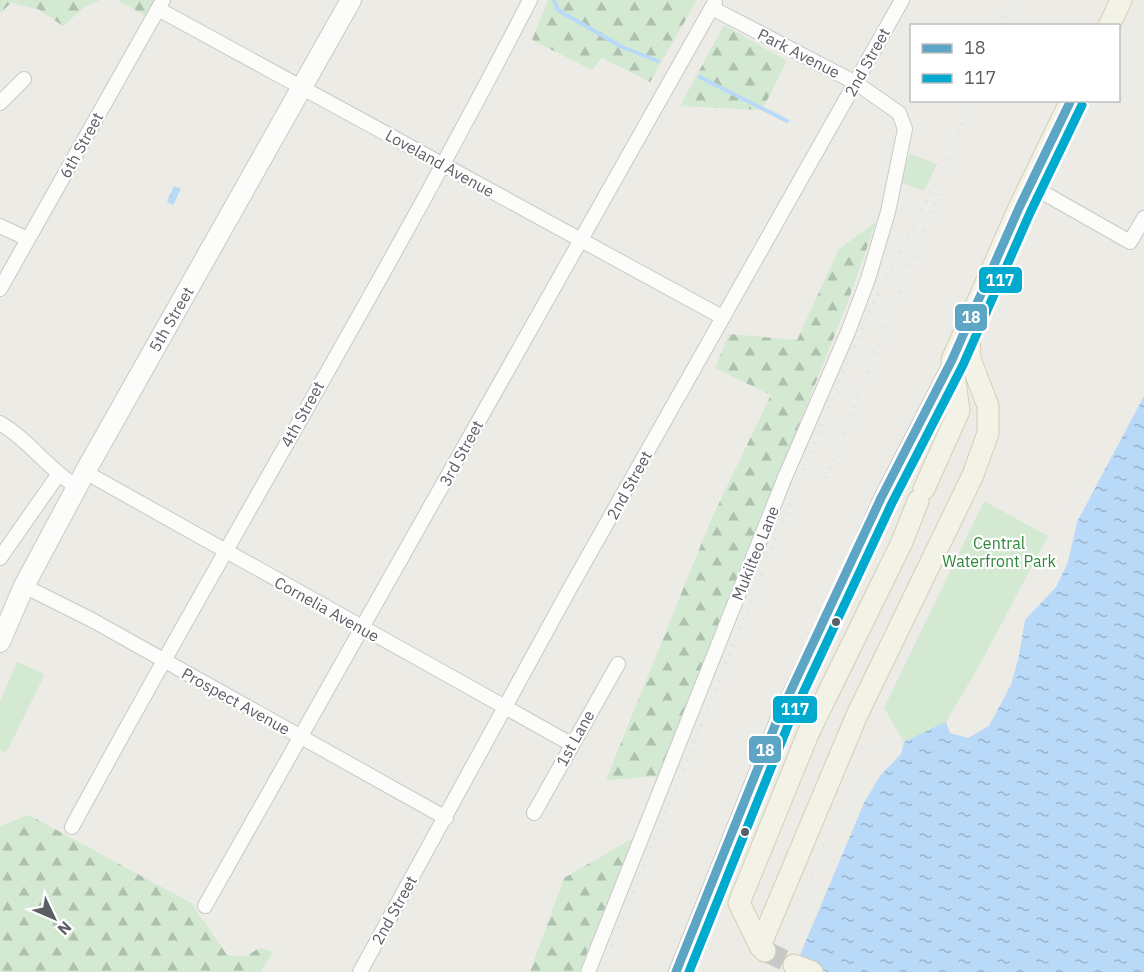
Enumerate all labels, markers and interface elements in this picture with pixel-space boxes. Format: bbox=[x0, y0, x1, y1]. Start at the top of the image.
street label: Park Avenue bbox=[755, 24, 844, 82]
street label: 2nd Street bbox=[840, 24, 894, 100]
legend bbox=[910, 24, 1120, 102]
text: 18 bbox=[964, 36, 986, 59]
text: 117 bbox=[964, 66, 996, 89]
street label: 6th Street bbox=[55, 109, 107, 181]
street label: Loveland Avenue bbox=[382, 125, 498, 201]
line badge: 117 bbox=[978, 266, 1023, 294]
text: 117 bbox=[986, 270, 1014, 290]
street label: 5th Street bbox=[144, 283, 198, 355]
line badge: 18 bbox=[954, 303, 988, 332]
text: 18 bbox=[961, 307, 981, 327]
street label: 4th Street bbox=[276, 378, 328, 450]
street label: 3rd Street bbox=[435, 417, 487, 489]
street label: 2nd Street bbox=[602, 447, 656, 523]
street label: Mukilteo Lane bbox=[727, 503, 783, 603]
park label: Central Waterfront Park bbox=[942, 533, 1056, 571]
street label: Cornelia Avenue bbox=[271, 572, 383, 646]
unlabelled marker bbox=[830, 616, 842, 628]
street label: Prospect Avenue bbox=[178, 663, 294, 739]
line badge: 117 bbox=[772, 695, 818, 724]
text: 117 bbox=[781, 699, 809, 719]
street label: 1st Lane bbox=[551, 706, 599, 770]
line badge: 18 bbox=[748, 735, 782, 764]
text: 18 bbox=[755, 740, 775, 760]
unlabelled marker bbox=[739, 826, 751, 838]
street label: 2nd Street bbox=[367, 872, 421, 948]
north arrow bbox=[24, 888, 84, 948]
text: N bbox=[54, 917, 76, 940]

